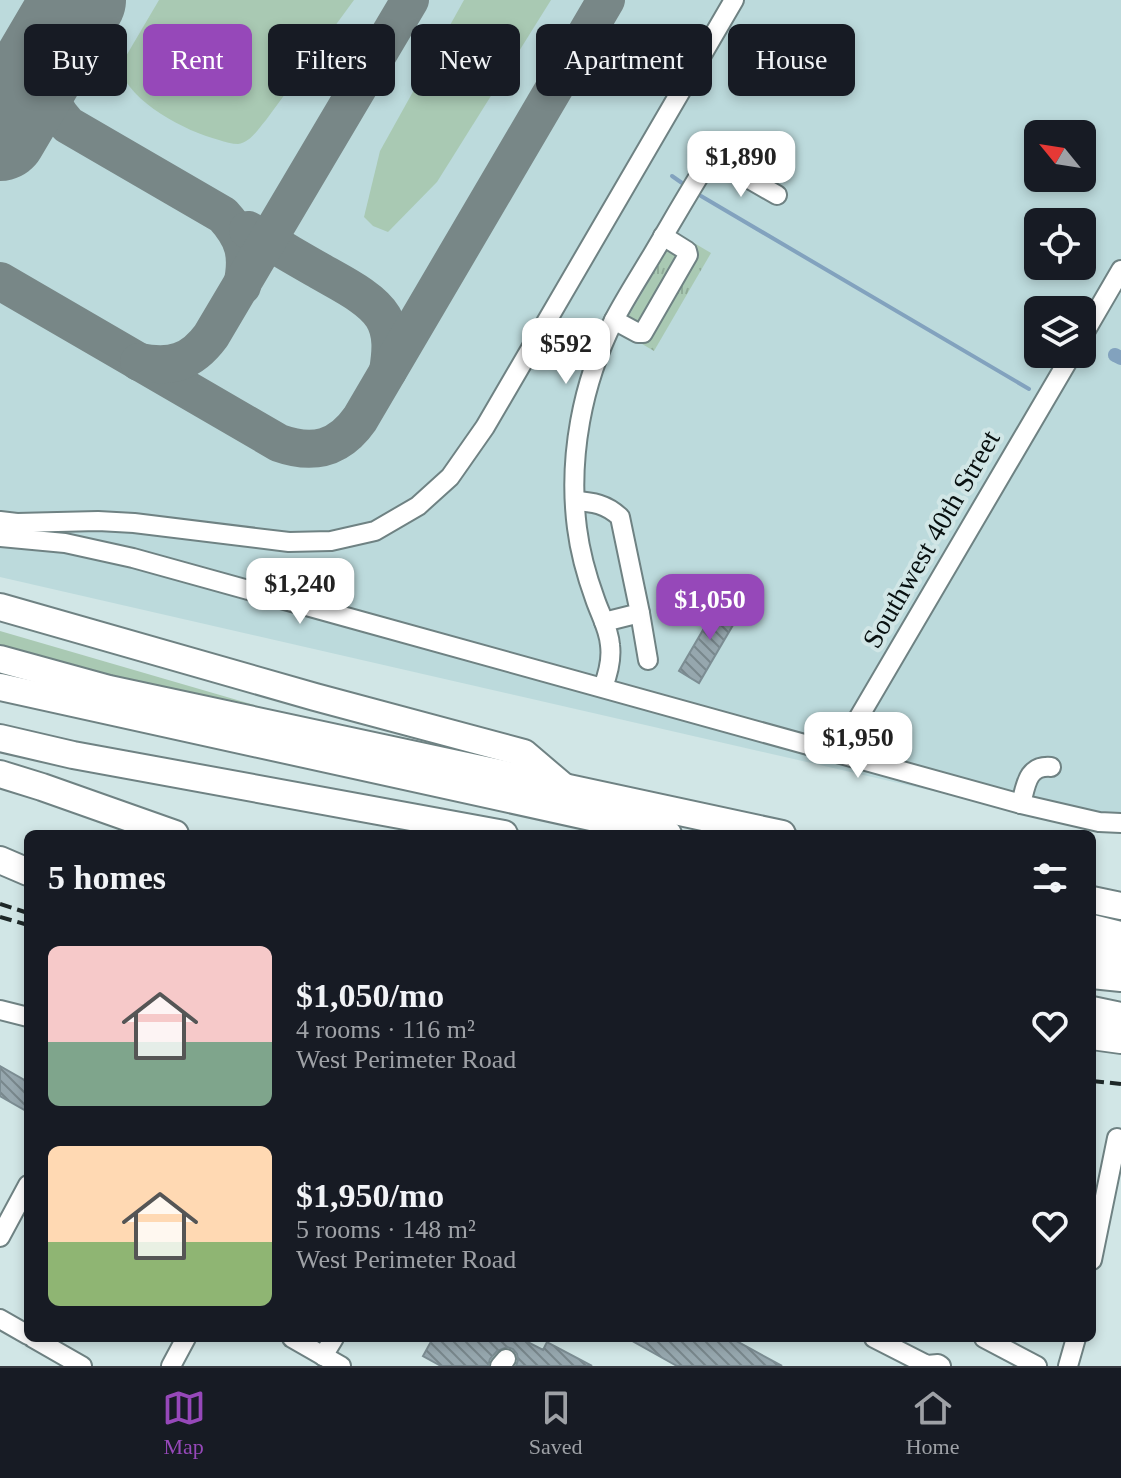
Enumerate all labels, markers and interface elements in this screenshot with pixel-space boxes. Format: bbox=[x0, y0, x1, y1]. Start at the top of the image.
chip: Buy bbox=[24, 24, 127, 96]
chip: Rent bbox=[143, 24, 252, 96]
chip: Filters bbox=[268, 24, 395, 96]
chip: New bbox=[411, 24, 520, 96]
chip: Apartment bbox=[536, 24, 712, 96]
chip: House bbox=[728, 24, 855, 96]
north arrow bbox=[1024, 120, 1096, 192]
map controls bbox=[1024, 120, 1096, 368]
pin: $1,890 bbox=[676, 131, 806, 199]
text: $1,890 bbox=[705, 142, 777, 171]
button: locate bbox=[1024, 208, 1096, 280]
button: layers bbox=[1024, 296, 1096, 368]
pin: $592 bbox=[519, 318, 613, 386]
text: $592 bbox=[540, 329, 592, 358]
street label: Southwest 40th Street bbox=[856, 425, 1006, 653]
pin: $1,240 bbox=[235, 558, 365, 626]
text: $1,240 bbox=[264, 569, 336, 598]
pin: $1,050 bbox=[645, 574, 775, 642]
text: $1,050 bbox=[674, 585, 746, 614]
pin: $1,950 bbox=[793, 712, 923, 780]
text: $1,950 bbox=[822, 723, 894, 752]
icon: filters bbox=[1028, 856, 1072, 900]
text: 5 homes bbox=[48, 859, 166, 896]
text: $1,050/mo bbox=[296, 977, 444, 1014]
icon: home bbox=[112, 978, 208, 1074]
icon: heart bbox=[1028, 1004, 1072, 1048]
text: 4 rooms · 116 m² bbox=[296, 1015, 475, 1044]
text: West Perimeter Road bbox=[296, 1045, 516, 1074]
text: $1,950/mo bbox=[296, 1177, 444, 1214]
icon: home bbox=[112, 1178, 208, 1274]
icon: heart bbox=[1028, 1204, 1072, 1248]
text: 5 rooms · 148 m² bbox=[296, 1215, 476, 1244]
text: West Perimeter Road bbox=[296, 1245, 516, 1274]
tab: Map bbox=[162, 1386, 206, 1460]
tab: Saved bbox=[529, 1386, 583, 1460]
tab: Home bbox=[906, 1386, 959, 1460]

